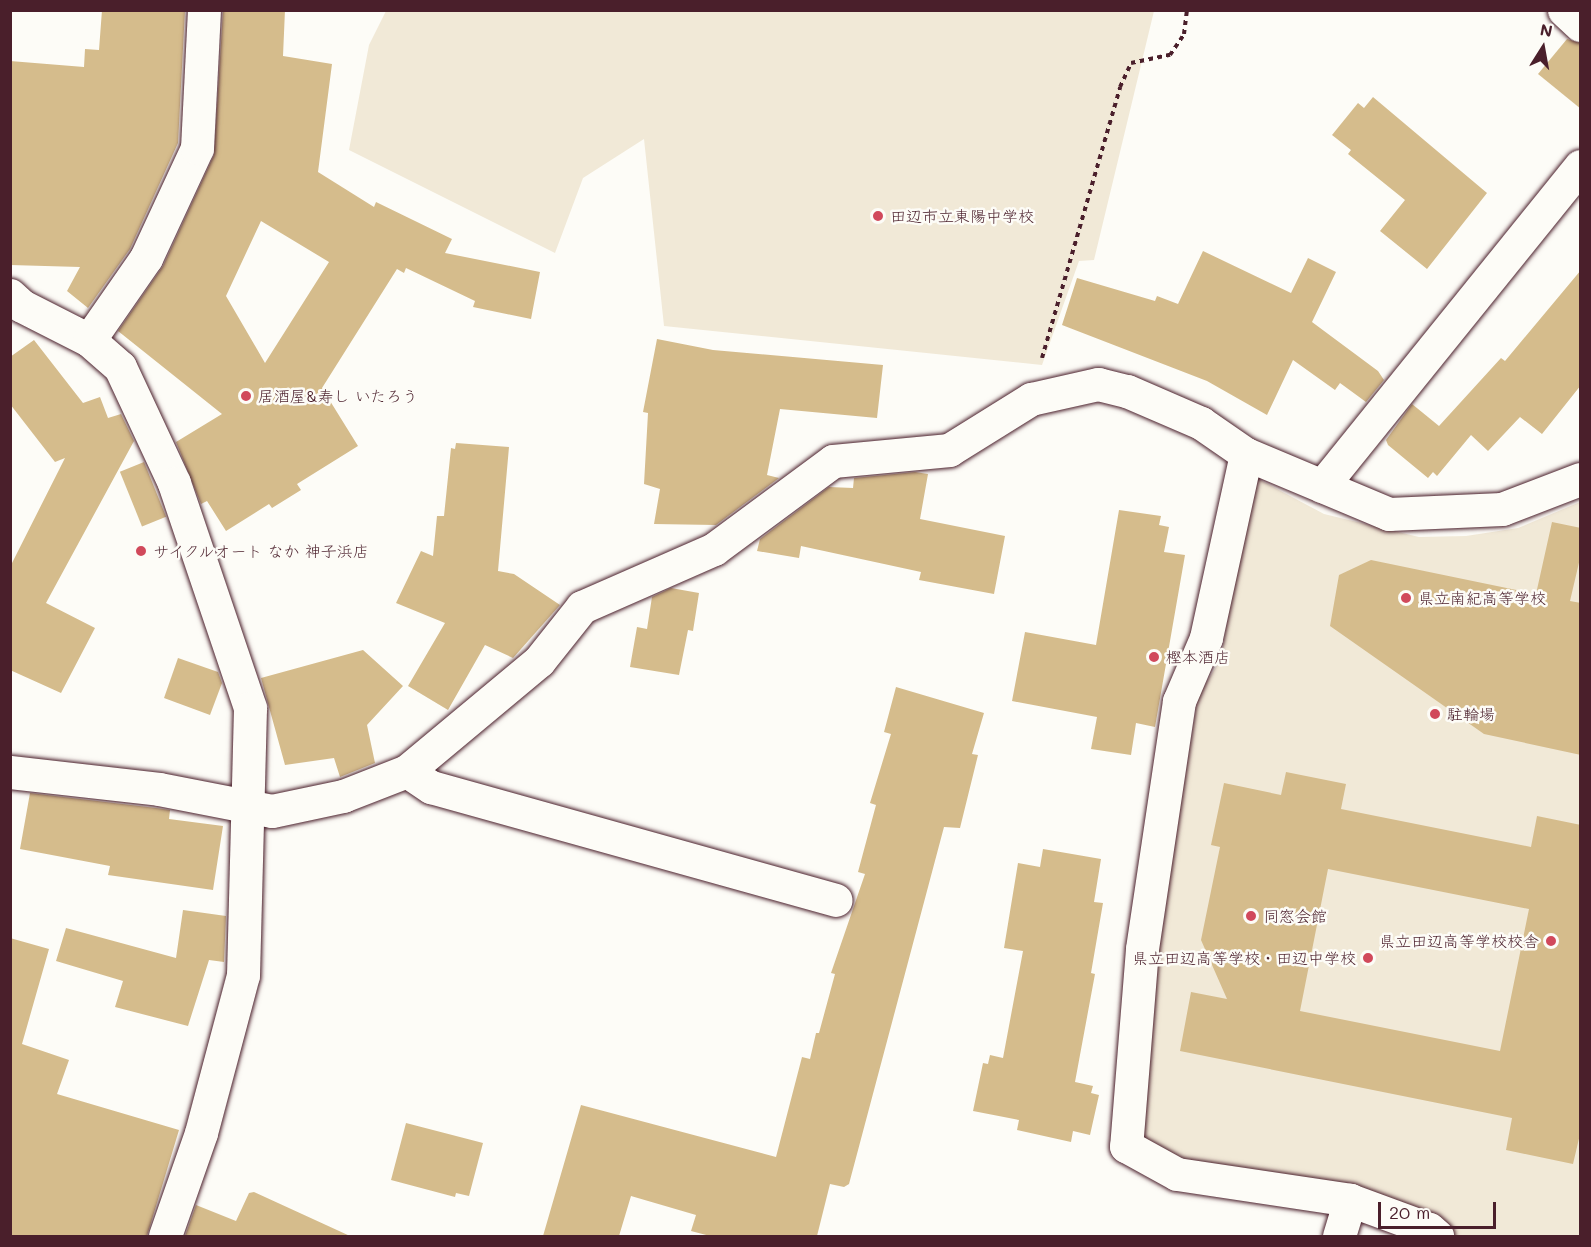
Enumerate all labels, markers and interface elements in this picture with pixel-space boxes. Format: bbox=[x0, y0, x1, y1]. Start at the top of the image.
north arrow bbox=[1513, 18, 1573, 78]
text: N bbox=[1539, 18, 1554, 41]
place label: 田辺市立東陽中学校 bbox=[890, 206, 1034, 226]
marker: 田辺市立東陽中学校 bbox=[871, 209, 885, 223]
place label: 居酒屋&寿し いたろう bbox=[258, 386, 419, 406]
marker: 居酒屋&寿し いたろう bbox=[239, 389, 253, 403]
place label: サイクルオート なか 神子浜店 bbox=[153, 541, 371, 561]
marker: サイクルオート なか 神子浜店 bbox=[134, 544, 148, 558]
place label: 県立南紀高等学校 bbox=[1418, 588, 1546, 608]
marker: 県立南紀高等学校 bbox=[1399, 591, 1413, 605]
place label: 樫本酒店 bbox=[1166, 647, 1230, 667]
marker: 樫本酒店 bbox=[1147, 650, 1161, 664]
place label: 駐輪場 bbox=[1447, 704, 1495, 724]
marker: 駐輪場 bbox=[1428, 707, 1442, 721]
place label: 同窓会館 bbox=[1263, 906, 1327, 926]
marker: 同窓会館 bbox=[1244, 909, 1258, 923]
place label: 県立田辺高等学校校舎 bbox=[1379, 931, 1539, 951]
marker: 県立田辺高等学校校舎 bbox=[1544, 934, 1558, 948]
place label: 県立田辺高等学校・田辺中学校 bbox=[1132, 948, 1356, 968]
marker: 県立田辺高等学校・田辺中学校 bbox=[1361, 951, 1375, 965]
scale bar bbox=[1381, 1190, 1500, 1228]
text: 20 m bbox=[1389, 1200, 1430, 1224]

